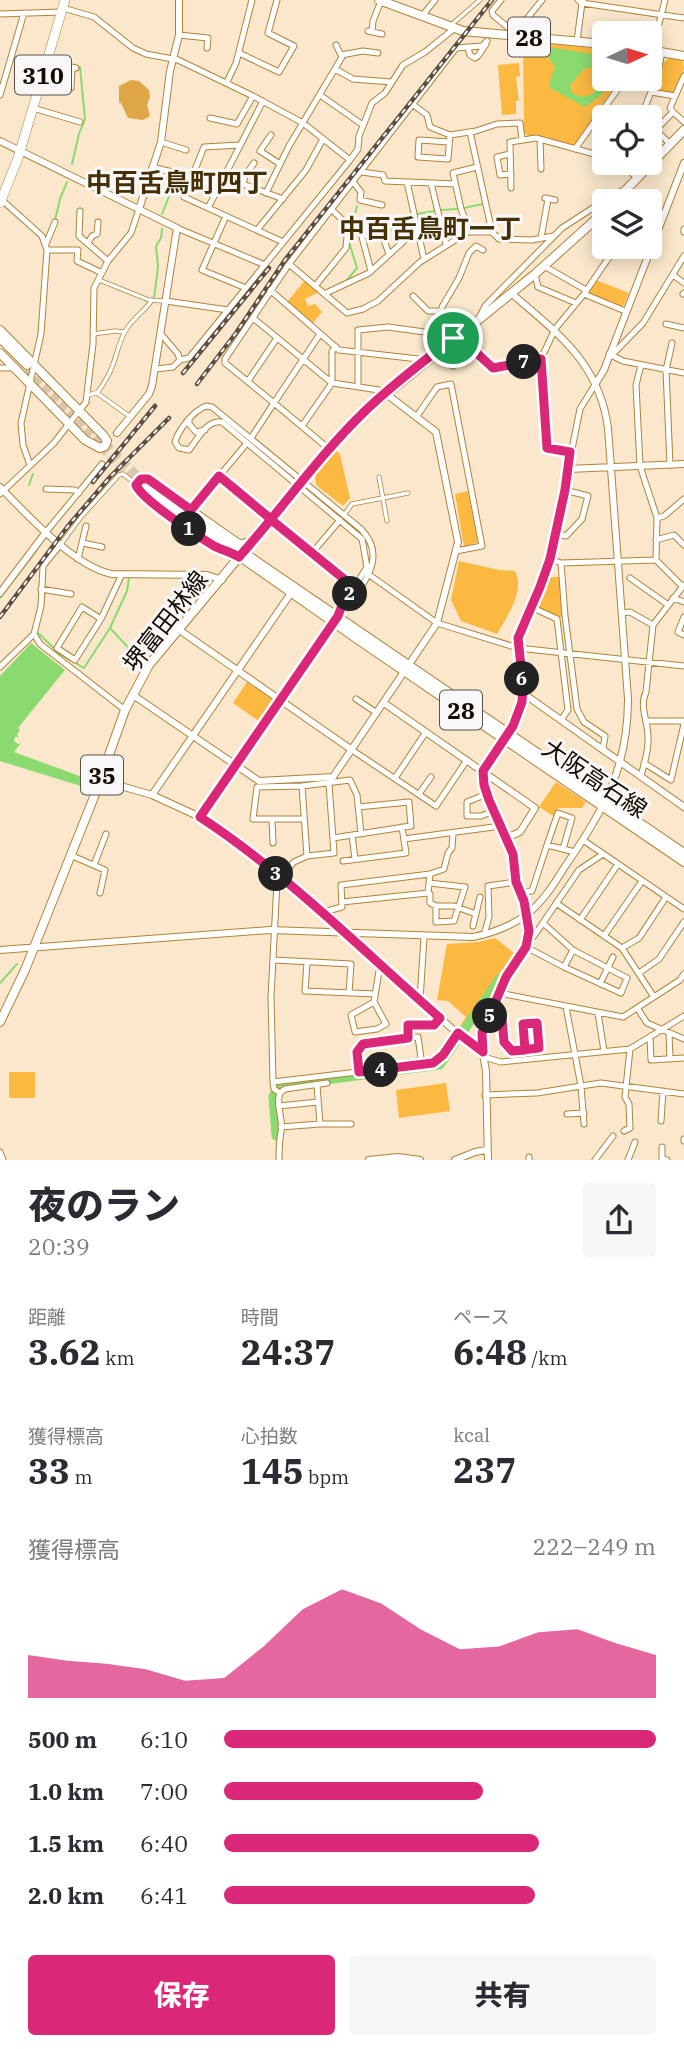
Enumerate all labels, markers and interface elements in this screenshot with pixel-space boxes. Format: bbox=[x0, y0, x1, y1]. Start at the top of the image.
road number: 28 bbox=[508, 18, 550, 56]
north arrow bbox=[592, 21, 662, 91]
map controls bbox=[592, 21, 662, 259]
road number: 310 bbox=[15, 55, 71, 94]
button: locate bbox=[592, 105, 662, 175]
district label: 中百舌鳥町四丁 bbox=[86, 165, 268, 199]
button: layers bbox=[592, 189, 662, 259]
district label: 中百舌鳥町一丁 bbox=[339, 211, 521, 245]
pin bbox=[423, 308, 483, 368]
icon: arrive bbox=[434, 319, 472, 357]
pin: 7 bbox=[506, 344, 542, 380]
text: 7 bbox=[518, 349, 529, 373]
pin: 1 bbox=[172, 512, 206, 546]
text: 1 bbox=[183, 516, 194, 540]
street label: 堺富田林線 bbox=[115, 564, 215, 678]
pin: 2 bbox=[332, 576, 368, 612]
text: 2 bbox=[344, 581, 355, 605]
pin: 6 bbox=[504, 662, 540, 696]
text: 6 bbox=[516, 666, 527, 690]
road number: 28 bbox=[440, 690, 482, 730]
street label: 大阪高石線 bbox=[536, 731, 654, 825]
road number: 35 bbox=[81, 755, 123, 794]
pin: 3 bbox=[258, 856, 294, 892]
text: 3 bbox=[270, 861, 281, 885]
pin: 5 bbox=[472, 998, 508, 1034]
text: 5 bbox=[484, 1003, 495, 1027]
pin: 4 bbox=[364, 1052, 398, 1088]
text: 4 bbox=[375, 1057, 386, 1081]
text: 夜のラン bbox=[28, 1180, 180, 1229]
button: share bbox=[582, 1183, 656, 1257]
text: 20:39 bbox=[28, 1231, 90, 1261]
text: 距離 bbox=[28, 1305, 66, 1329]
text: 時間 bbox=[241, 1305, 279, 1329]
text: ペース bbox=[453, 1305, 509, 1329]
text: 3.62 bbox=[28, 1329, 101, 1375]
text: 24:37 bbox=[241, 1329, 335, 1375]
text: 6:48 bbox=[453, 1329, 527, 1375]
text: km bbox=[101, 1346, 135, 1370]
text: /km bbox=[527, 1346, 568, 1370]
text: kcal bbox=[453, 1423, 490, 1447]
text: 獲得標高 bbox=[28, 1424, 104, 1448]
text: 心拍数 bbox=[241, 1424, 298, 1448]
text: 237 bbox=[453, 1447, 516, 1493]
text: 33 bbox=[28, 1448, 70, 1494]
text: 145 bbox=[241, 1448, 304, 1494]
text: m bbox=[70, 1465, 93, 1489]
text: bpm bbox=[304, 1465, 349, 1489]
text: 222–249 m bbox=[532, 1531, 656, 1561]
text: 獲得標高 bbox=[28, 1534, 120, 1564]
text: 500 m bbox=[28, 1724, 97, 1754]
text: 6:10 bbox=[140, 1724, 188, 1754]
text: 1.0 km bbox=[28, 1776, 104, 1806]
text: 7:00 bbox=[140, 1776, 188, 1806]
text: 1.5 km bbox=[28, 1828, 104, 1858]
text: 6:40 bbox=[140, 1828, 188, 1858]
text: 2.0 km bbox=[28, 1880, 104, 1910]
text: 6:41 bbox=[140, 1880, 188, 1910]
button: 保存 bbox=[28, 1955, 335, 2035]
button: 共有 bbox=[349, 1955, 656, 2035]

